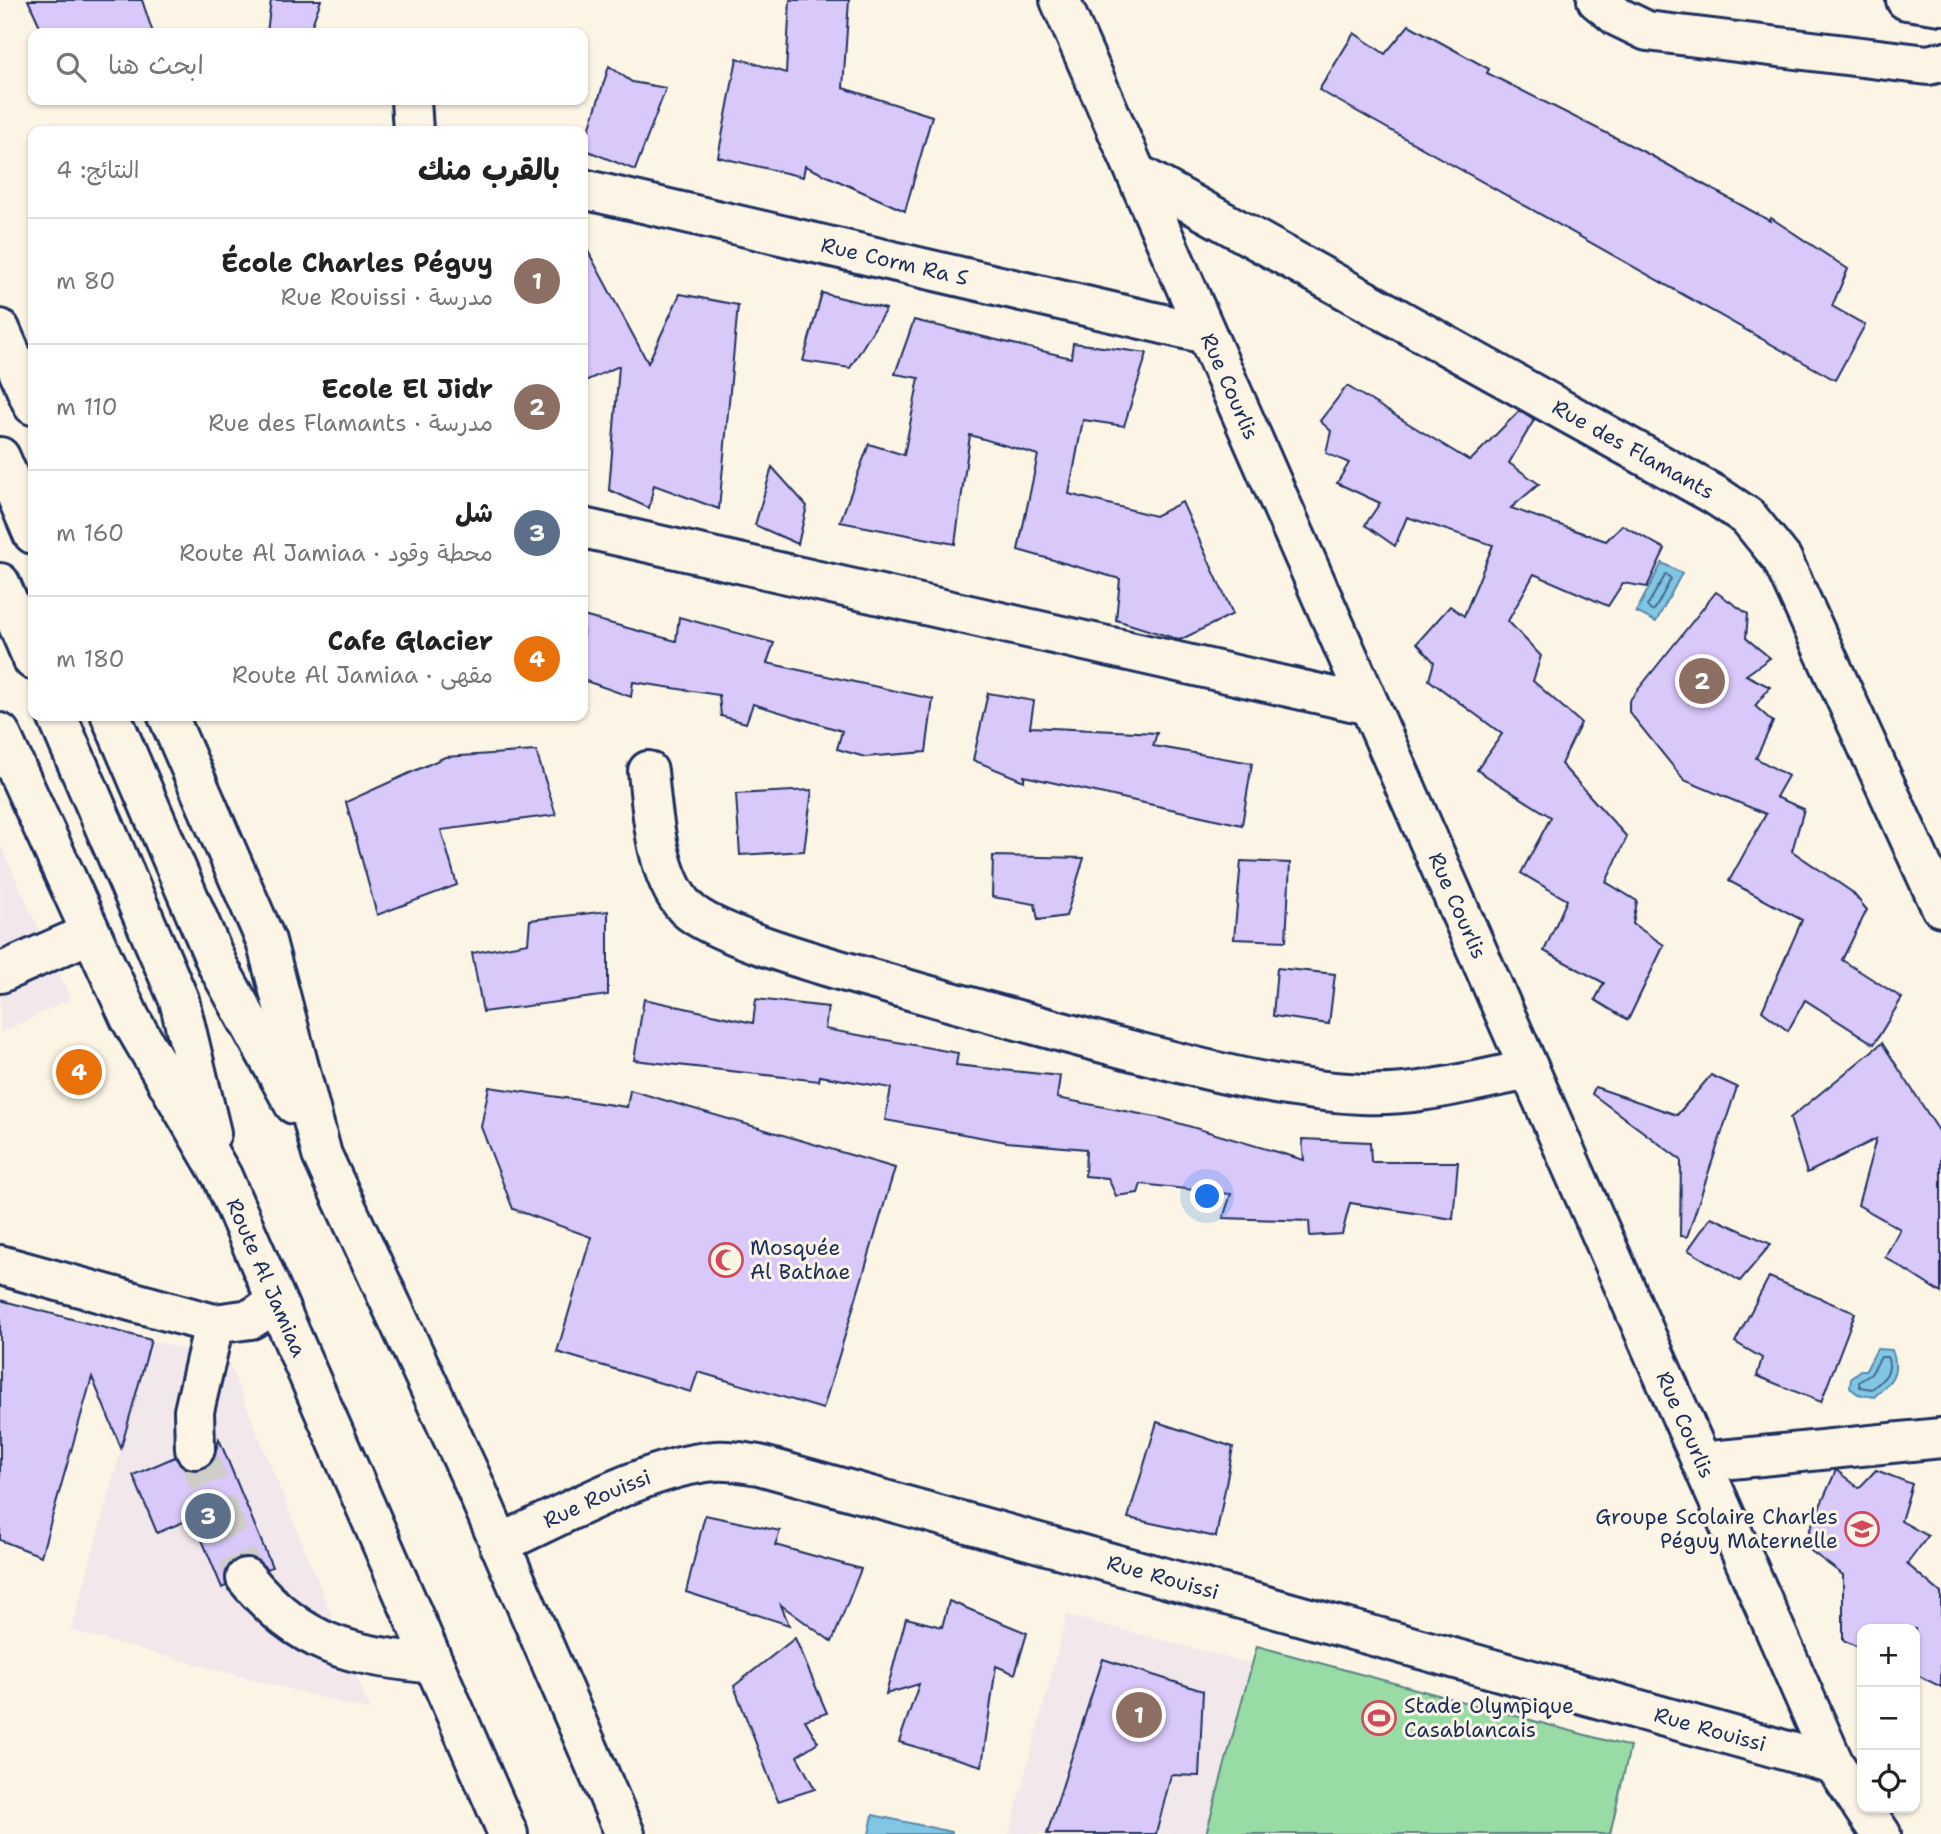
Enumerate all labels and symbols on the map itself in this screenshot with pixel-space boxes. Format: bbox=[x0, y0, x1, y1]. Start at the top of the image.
street label: Rue Corm Ra S bbox=[818, 231, 971, 292]
street label: Rue Courlis bbox=[1194, 329, 1265, 444]
street label: Rue des Flamants bbox=[1547, 393, 1719, 506]
pin: 2 bbox=[1679, 655, 1725, 707]
street label: Rue Courlis bbox=[1422, 848, 1493, 963]
pin: 4 bbox=[56, 1046, 102, 1098]
your location bbox=[1190, 1179, 1224, 1213]
street label: Route Al Jamiaa bbox=[219, 1194, 313, 1361]
place label: Mosquée Al Bathae bbox=[750, 1234, 850, 1286]
mosque icon: Mosquée Al Bathae bbox=[707, 1241, 745, 1279]
street label: Rue Courlis bbox=[1650, 1367, 1721, 1483]
street label: Rue Rouissi bbox=[539, 1463, 655, 1535]
pin: 3 bbox=[185, 1490, 231, 1542]
place label: Groupe Scolaire Charles Péguy Maternelle bbox=[1595, 1503, 1838, 1555]
school or university icon: Groupe Scolaire Charles Péguy Maternelle bbox=[1843, 1510, 1881, 1548]
street label: Rue Rouissi bbox=[1104, 1548, 1222, 1606]
pin: 1 bbox=[1116, 1689, 1162, 1741]
place label: Stade Olympique Casablancais bbox=[1404, 1692, 1574, 1744]
sports icon: Stade Olympique Casablancais bbox=[1360, 1699, 1398, 1737]
street label: Rue Rouissi bbox=[1651, 1701, 1769, 1758]

